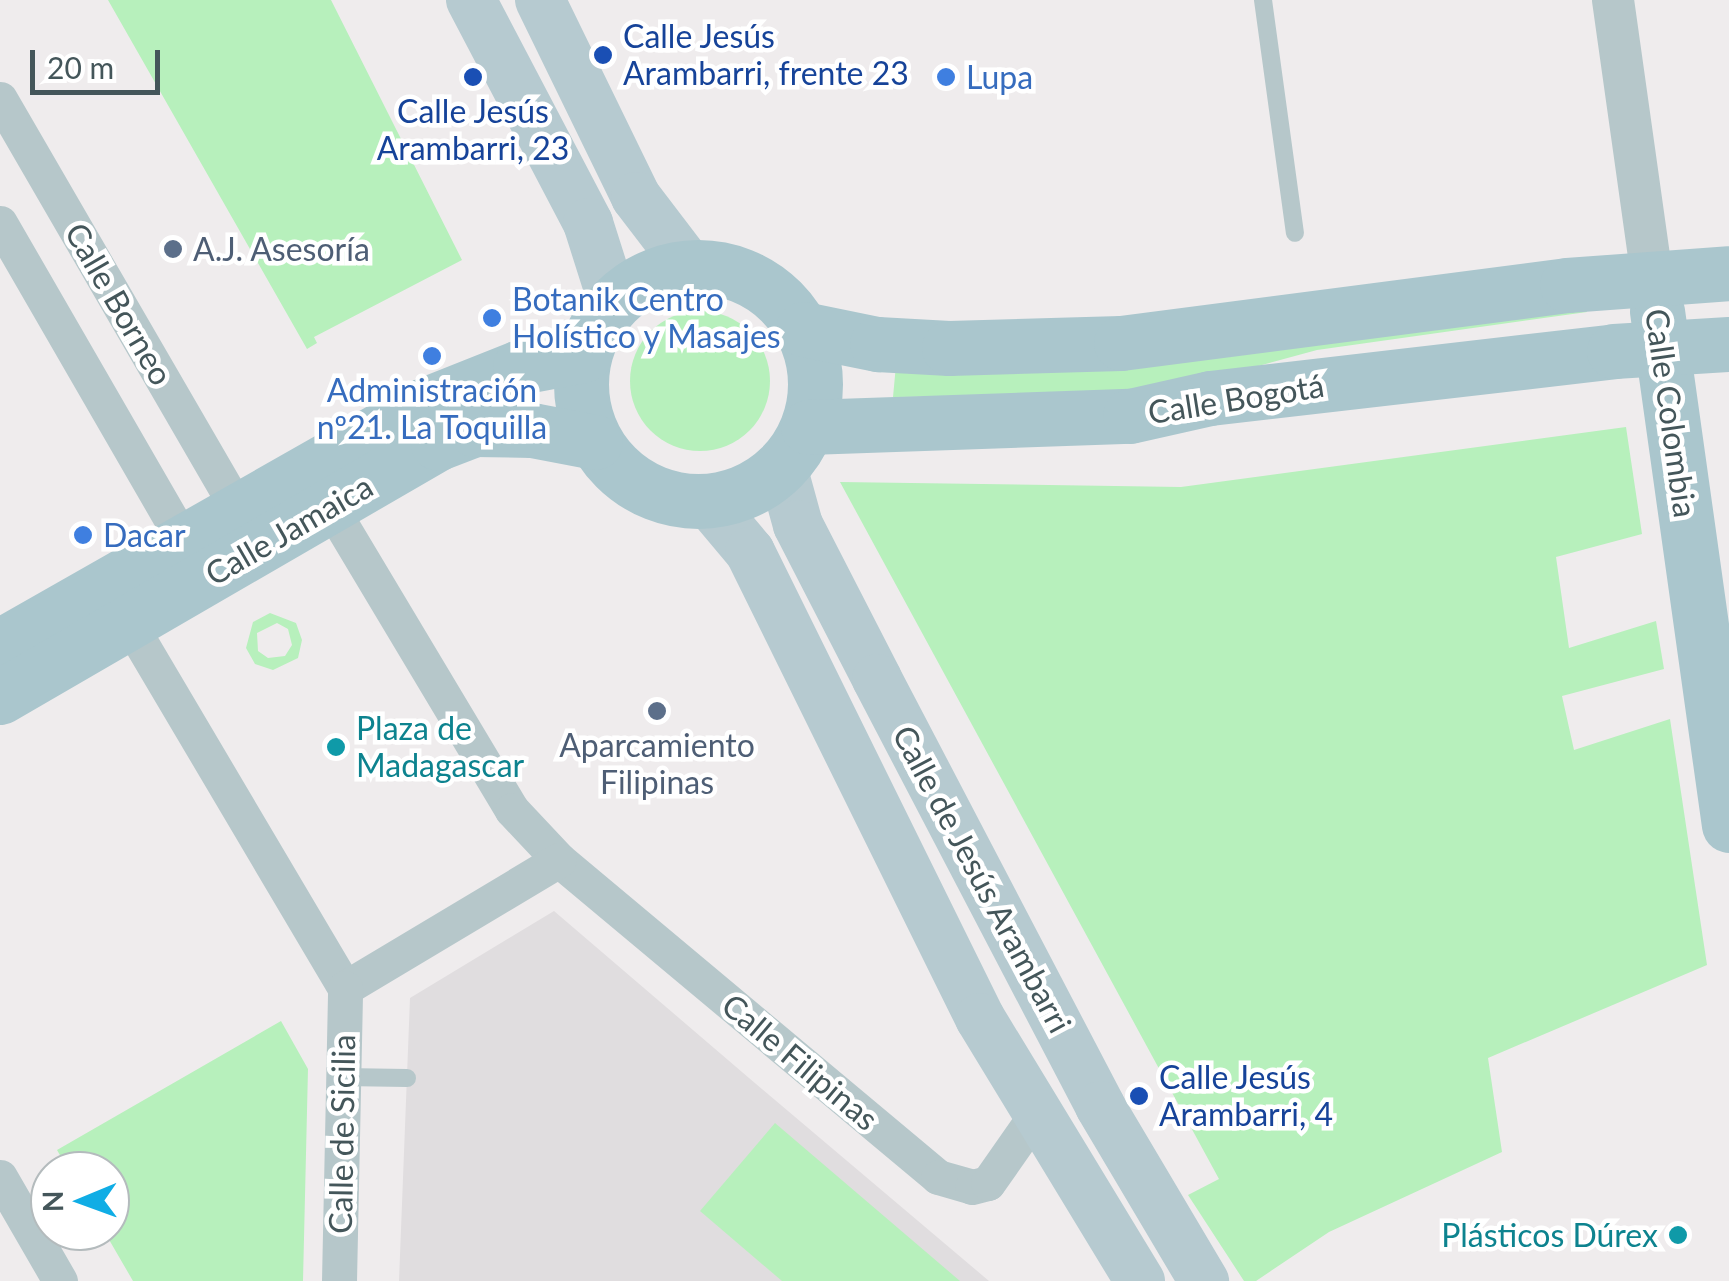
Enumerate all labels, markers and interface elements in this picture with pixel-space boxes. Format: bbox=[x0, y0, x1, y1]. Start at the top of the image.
place label: Calle Jesús Arambarri, frente 23 bbox=[623, 18, 909, 93]
scale bar bbox=[35, 30, 165, 92]
marker: Calle Jesús Arambarri, frente 23 bbox=[592, 44, 614, 66]
text: 20 m bbox=[47, 49, 114, 85]
place label: Lupa bbox=[966, 58, 1033, 96]
marker: Calle Jesús Arambarri, 23 bbox=[462, 66, 484, 88]
marker: Lupa bbox=[935, 66, 957, 88]
place label: Calle Jesús Arambarri, 23 bbox=[377, 93, 569, 168]
street label: Calle Borneo bbox=[57, 216, 181, 392]
place label: A.J. Asesoría bbox=[193, 230, 371, 268]
marker: A.J. Asesoría bbox=[162, 238, 184, 260]
place label: Botanik Centro Holístico y Masajes bbox=[512, 281, 782, 356]
street label: Calle Colombia bbox=[1637, 306, 1705, 520]
marker: Botanik Centro Holístico y Masajes bbox=[481, 307, 503, 329]
marker: Administración nº21. La Toquilla bbox=[421, 345, 443, 367]
street label: Calle Bogotá bbox=[1145, 366, 1327, 432]
place label: Administración nº21. La Toquilla bbox=[316, 372, 548, 447]
street label: Calle Jamaica bbox=[198, 467, 380, 593]
place label: Dacar bbox=[103, 516, 186, 554]
marker: Dacar bbox=[72, 524, 94, 546]
marker: Aparcamiento Filipinas bbox=[646, 700, 668, 722]
place label: Plaza de Madagascar bbox=[356, 710, 524, 785]
street label: Calle de Jesús Arambarri bbox=[884, 718, 1080, 1040]
place label: Aparcamiento Filipinas bbox=[559, 727, 755, 802]
marker: Plaza de Madagascar bbox=[325, 736, 347, 758]
street label: Calle Filipinas bbox=[714, 986, 886, 1138]
street label: Calle de Sicilia bbox=[321, 1034, 363, 1234]
place label: Calle Jesús Arambarri, 4 bbox=[1159, 1059, 1333, 1134]
marker: Calle Jesús Arambarri, 4 bbox=[1128, 1085, 1150, 1107]
north arrow bbox=[30, 1151, 130, 1251]
text: N bbox=[35, 1190, 69, 1213]
place label: Plásticos Dúrex bbox=[1441, 1216, 1658, 1254]
marker: Plásticos Dúrex bbox=[1667, 1224, 1689, 1246]

